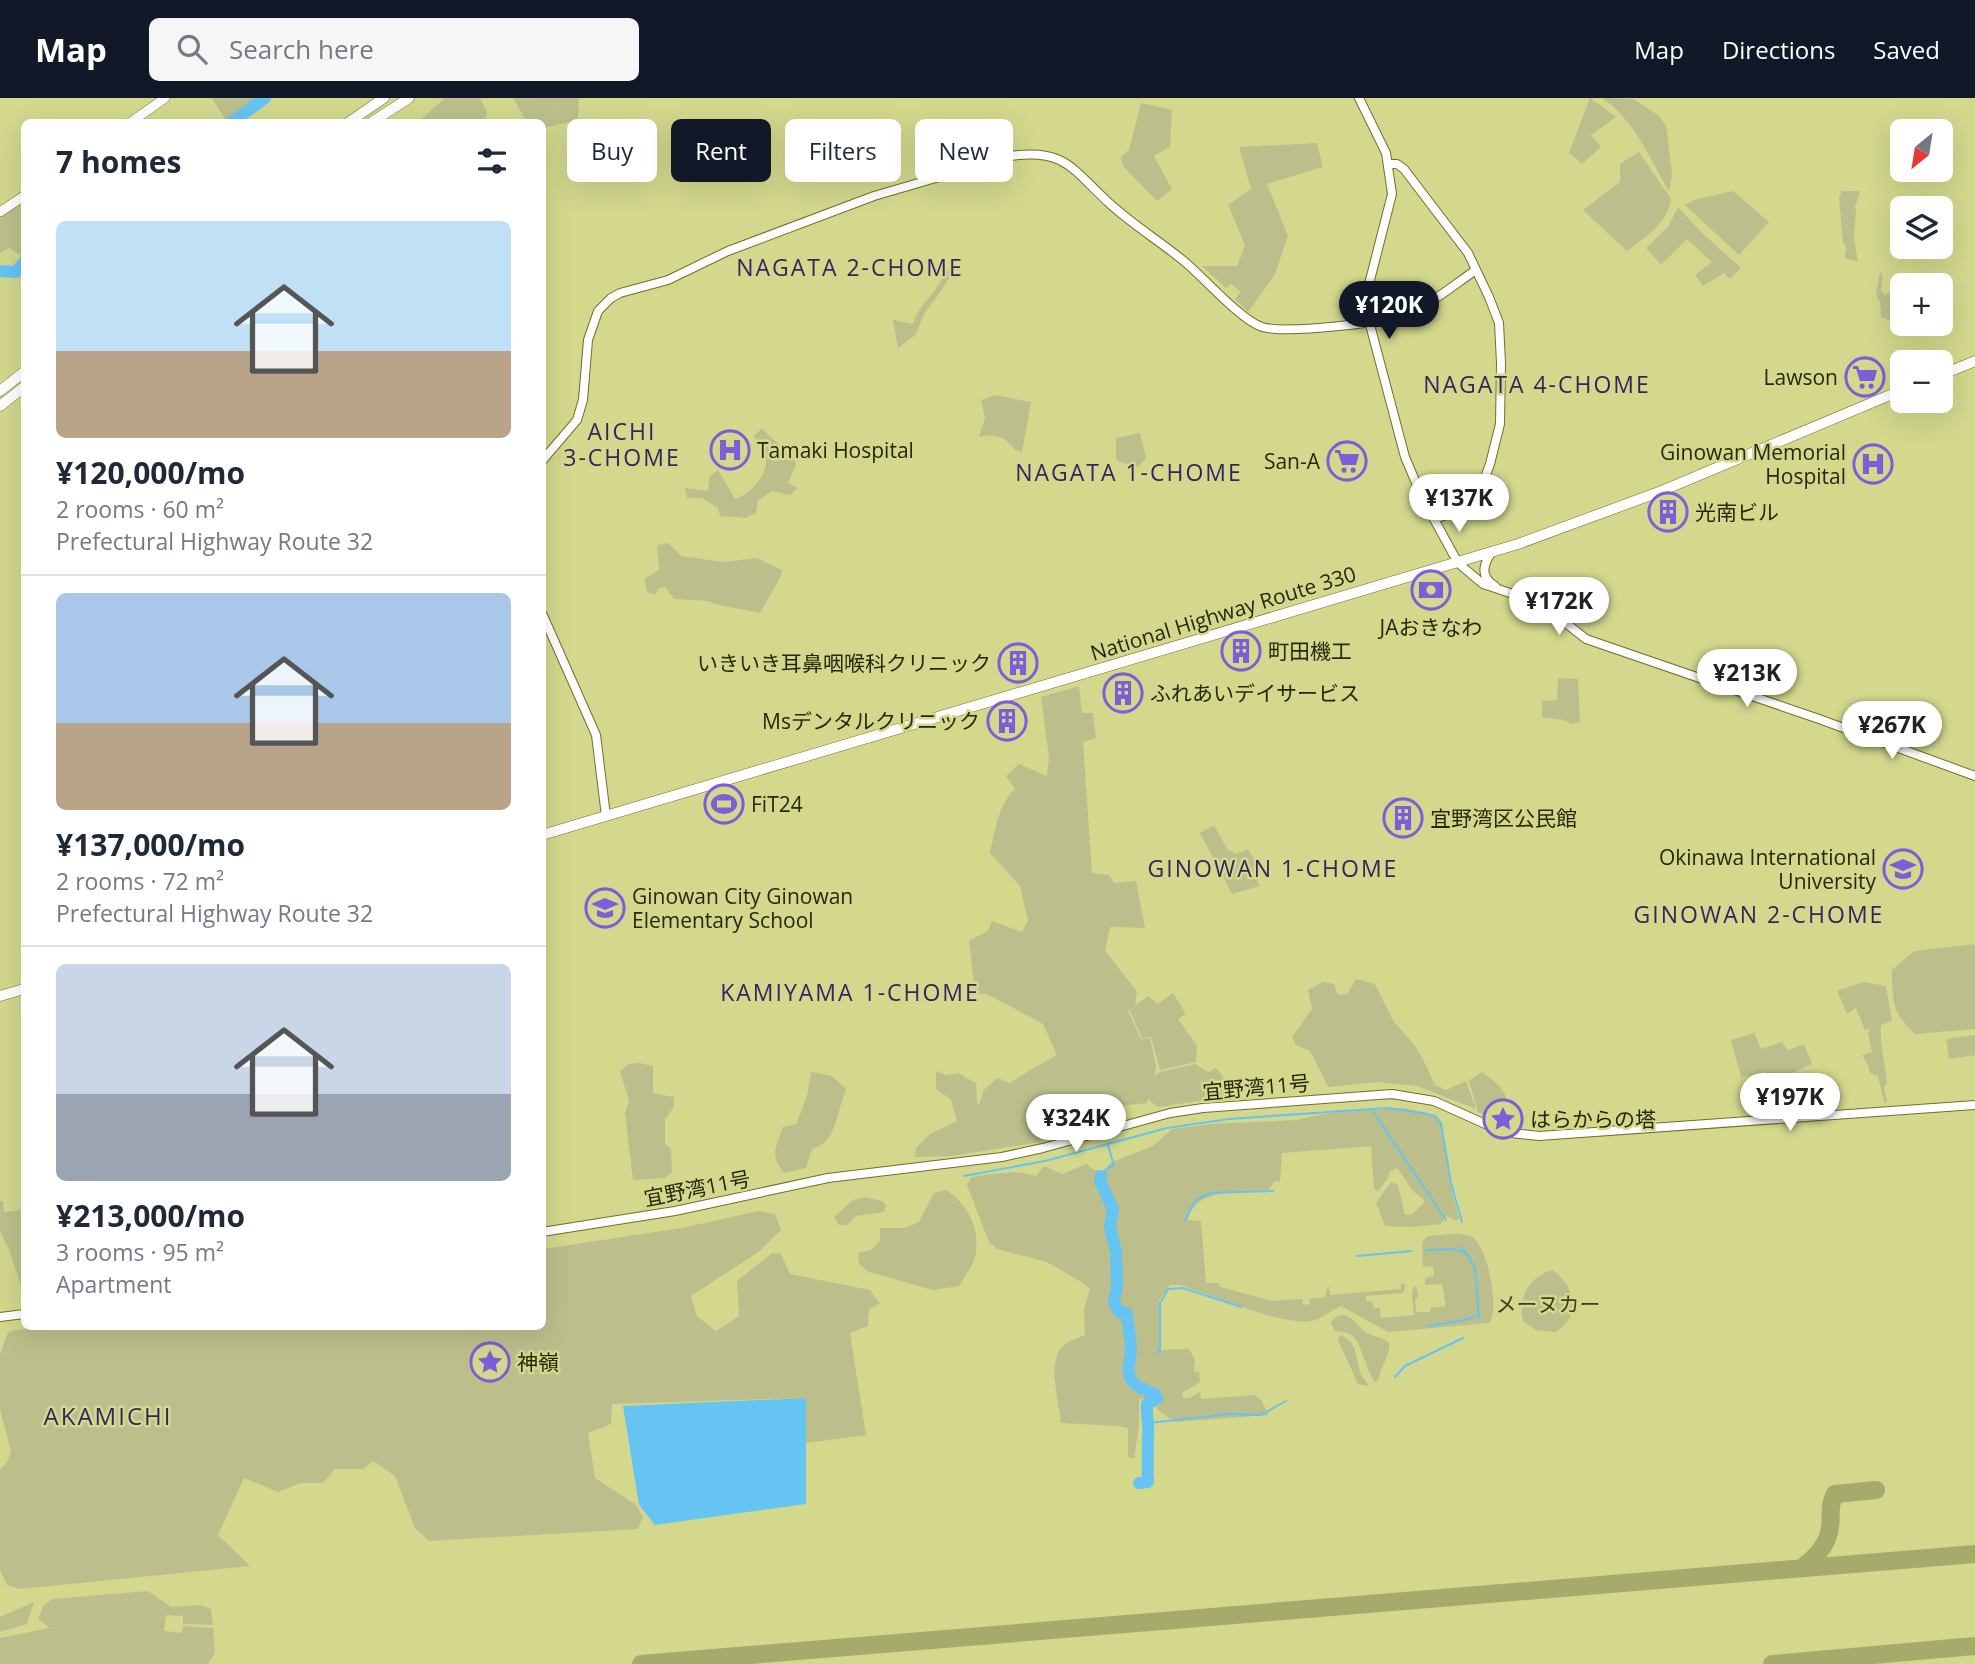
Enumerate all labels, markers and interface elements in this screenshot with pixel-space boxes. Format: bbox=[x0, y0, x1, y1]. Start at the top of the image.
search box bbox=[149, 18, 639, 81]
text: Map bbox=[35, 27, 107, 72]
icon: search bbox=[173, 30, 211, 68]
text: Search here bbox=[229, 31, 374, 67]
text: Map bbox=[1634, 33, 1684, 66]
text: Directions bbox=[1722, 33, 1835, 66]
text: Saved bbox=[1873, 33, 1940, 66]
chip: Buy bbox=[567, 119, 657, 182]
chip: Rent bbox=[671, 119, 771, 182]
chip: Filters bbox=[785, 119, 901, 182]
chip: New bbox=[915, 119, 1013, 182]
north arrow bbox=[1890, 119, 1953, 182]
map controls bbox=[1890, 119, 1953, 413]
text: 7 homes bbox=[56, 141, 181, 182]
icon: filters bbox=[473, 142, 511, 180]
button: layers bbox=[1890, 196, 1953, 259]
district label: NAGATA 2-CHOME bbox=[736, 251, 964, 283]
icon: home bbox=[221, 266, 347, 392]
button: + bbox=[1890, 273, 1953, 336]
pin: ¥120K bbox=[1340, 282, 1438, 341]
text: ¥120K bbox=[1355, 288, 1423, 320]
button: − bbox=[1890, 350, 1953, 413]
supermarket icon: Lawson bbox=[1844, 356, 1886, 398]
place label: Lawson bbox=[1764, 363, 1838, 391]
district label: NAGATA 4-CHOME bbox=[1423, 368, 1651, 400]
district label: AICHI 3-CHOME bbox=[563, 415, 681, 473]
hospital icon: Tamaki Hospital bbox=[709, 429, 751, 471]
place label: Tamaki Hospital bbox=[757, 436, 914, 464]
place label: Ginowan Memorial Hospital bbox=[1660, 438, 1846, 490]
supermarket icon: San-A bbox=[1326, 440, 1368, 482]
hospital icon: Ginowan Memorial Hospital bbox=[1852, 443, 1894, 485]
place label: San-A bbox=[1264, 447, 1321, 475]
text: ¥120,000/mo bbox=[56, 452, 245, 493]
district label: NAGATA 1-CHOME bbox=[1015, 456, 1243, 488]
pin: ¥137K bbox=[1410, 474, 1508, 534]
text: ¥137K bbox=[1425, 481, 1493, 513]
building icon: 光南ビル bbox=[1647, 491, 1689, 533]
text: 2 rooms · 60 m² bbox=[56, 493, 224, 525]
place label: 光南ビル bbox=[1695, 498, 1779, 526]
text: Prefectural Highway Route 32 bbox=[56, 525, 373, 557]
street label: National Highway Route 330 bbox=[1087, 559, 1359, 667]
bank icon: JAおきなわ bbox=[1410, 569, 1452, 611]
pin: ¥172K bbox=[1510, 578, 1608, 637]
text: ¥172K bbox=[1525, 584, 1593, 616]
place label: JAおきなわ bbox=[1378, 613, 1482, 641]
building icon: 町田機工 bbox=[1220, 630, 1262, 672]
place label: 町田機工 bbox=[1268, 637, 1352, 665]
icon: home bbox=[221, 638, 347, 764]
building icon: いきいき耳鼻咽喉科クリニック bbox=[997, 642, 1039, 684]
place label: いきいき耳鼻咽喉科クリニック bbox=[697, 649, 991, 677]
pin: ¥213K bbox=[1698, 650, 1796, 709]
text: ¥213K bbox=[1713, 656, 1781, 688]
building icon: ふれあいデイサービス bbox=[1102, 672, 1144, 714]
place label: ふれあいデイサービス bbox=[1150, 679, 1360, 707]
building icon: Msデンタルクリニック bbox=[986, 700, 1028, 742]
pin: ¥267K bbox=[1843, 702, 1941, 761]
place label: Msデンタルクリニック bbox=[762, 707, 980, 735]
text: ¥267K bbox=[1858, 708, 1926, 740]
sports icon: FiT24 bbox=[703, 783, 745, 825]
place label: FiT24 bbox=[751, 790, 803, 818]
building icon: 宜野湾区公民館 bbox=[1382, 797, 1424, 839]
place label: 宜野湾区公民館 bbox=[1430, 804, 1577, 832]
text: ¥137,000/mo bbox=[56, 824, 245, 865]
place label: Okinawa International University bbox=[1659, 843, 1876, 895]
school or university icon: Okinawa International University bbox=[1882, 848, 1924, 890]
district label: GINOWAN 1-CHOME bbox=[1148, 852, 1398, 884]
text: 2 rooms · 72 m² bbox=[56, 865, 224, 897]
place label: Ginowan City Ginowan Elementary School bbox=[632, 882, 853, 934]
school or university icon: Ginowan City Ginowan Elementary School bbox=[584, 887, 626, 929]
text: Prefectural Highway Route 32 bbox=[56, 897, 373, 929]
district label: GINOWAN 2-CHOME bbox=[1634, 898, 1884, 930]
district label: KAMIYAMA 1-CHOME bbox=[720, 976, 980, 1008]
icon: home bbox=[221, 1009, 347, 1135]
street label: 宜野湾11号 bbox=[1201, 1068, 1311, 1106]
pin: ¥197K bbox=[1741, 1074, 1839, 1133]
text: ¥197K bbox=[1756, 1080, 1824, 1112]
pin: ¥324K bbox=[1027, 1094, 1125, 1154]
place icon: はらからの塔 bbox=[1482, 1098, 1524, 1140]
text: ¥324K bbox=[1042, 1101, 1110, 1133]
place label: はらからの塔 bbox=[1530, 1105, 1656, 1133]
street label: 宜野湾11号 bbox=[641, 1164, 753, 1212]
text: ¥213,000/mo bbox=[56, 1195, 245, 1236]
text: 3 rooms · 95 m² bbox=[56, 1236, 224, 1268]
text: Apartment bbox=[56, 1268, 172, 1300]
park label: メーヌカー bbox=[1496, 1290, 1601, 1318]
place icon: 神嶺 bbox=[469, 1341, 511, 1383]
place label: 神嶺 bbox=[517, 1348, 559, 1376]
district label: AKAMICHI bbox=[44, 1399, 172, 1432]

